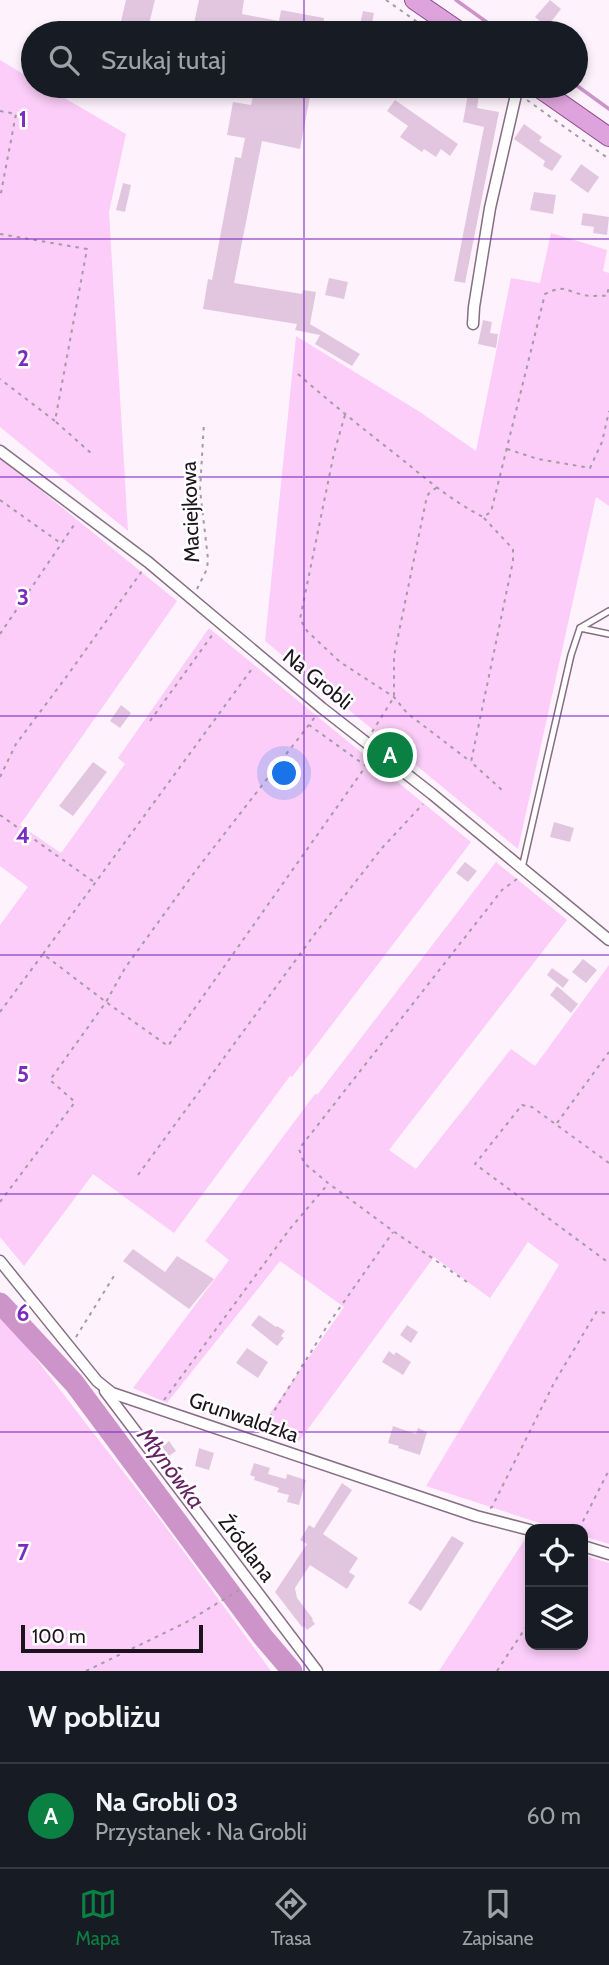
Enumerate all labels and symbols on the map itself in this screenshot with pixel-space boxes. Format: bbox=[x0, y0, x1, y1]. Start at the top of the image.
text: 1 bbox=[19, 105, 27, 133]
text: 2 bbox=[17, 344, 29, 372]
street label: Maciejkowa bbox=[176, 461, 205, 563]
text: 3 bbox=[17, 583, 29, 611]
street label: Na Grobli bbox=[278, 643, 358, 715]
pin: A bbox=[367, 729, 413, 781]
your location bbox=[267, 756, 301, 790]
text: 4 bbox=[16, 821, 30, 849]
text: 5 bbox=[17, 1060, 29, 1088]
text: 6 bbox=[17, 1299, 29, 1327]
street label: Grunwaldzka bbox=[186, 1387, 302, 1447]
water label: Młynówka bbox=[131, 1421, 211, 1514]
street label: Źródlana bbox=[214, 1509, 280, 1587]
text: 7 bbox=[17, 1538, 29, 1566]
scale bar bbox=[21, 1622, 203, 1654]

